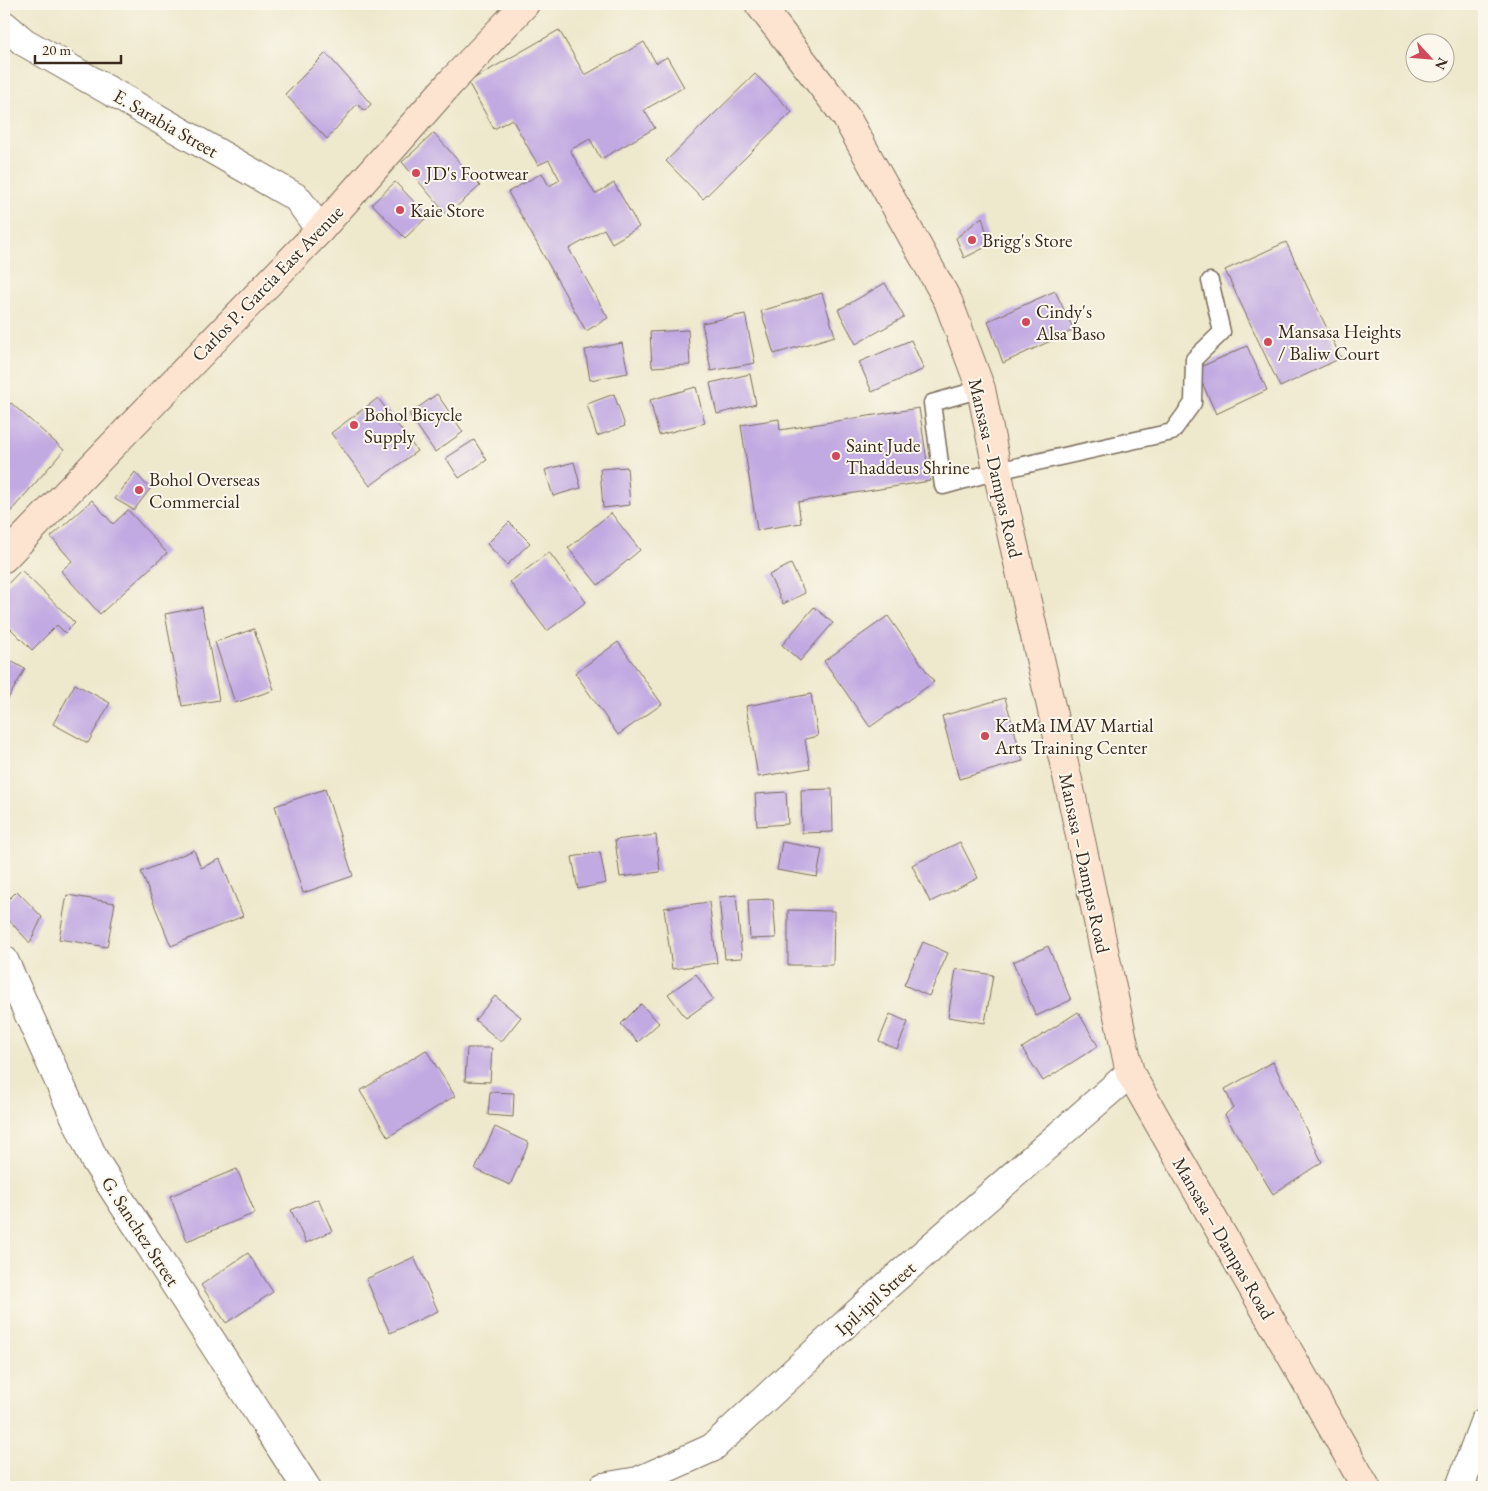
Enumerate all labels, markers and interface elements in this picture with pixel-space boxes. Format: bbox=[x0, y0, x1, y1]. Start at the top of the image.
scale bar bbox=[35, 32, 121, 64]
north arrow bbox=[1406, 32, 1456, 82]
text: 20 m bbox=[42, 40, 71, 59]
text: N bbox=[1431, 55, 1452, 73]
street label: E. Sarabia Street bbox=[109, 83, 223, 163]
place label: JD's Footwear bbox=[424, 161, 529, 186]
marker: JD's Footwear bbox=[410, 167, 422, 179]
place label: Kaie Store bbox=[410, 198, 484, 223]
street label: Carlos P. Garcia East Avenue bbox=[186, 200, 349, 367]
marker: Kaie Store bbox=[394, 204, 406, 216]
place label: Brigg's Store bbox=[982, 228, 1072, 253]
marker: Brigg's Store bbox=[966, 234, 978, 246]
place label: Cindy's Alsa Baso bbox=[1035, 299, 1106, 346]
marker: Cindy's Alsa Baso bbox=[1020, 316, 1032, 328]
place label: Mansasa Heights / Baliw Court bbox=[1278, 319, 1401, 366]
marker: Mansasa Heights / Baliw Court bbox=[1262, 336, 1274, 348]
street label: Mansasa – Dampas Road bbox=[963, 376, 1028, 561]
place label: Bohol Bicycle Supply bbox=[364, 402, 462, 449]
marker: Bohol Bicycle Supply bbox=[348, 419, 360, 431]
place label: Saint Jude Thaddeus Shrine bbox=[846, 433, 970, 480]
marker: Saint Jude Thaddeus Shrine bbox=[830, 450, 842, 462]
place label: Bohol Overseas Commercial bbox=[149, 467, 260, 514]
marker: Bohol Overseas Commercial bbox=[133, 484, 145, 496]
place label: KatMa IMAV Martial Arts Training Center bbox=[994, 713, 1154, 760]
marker: KatMa IMAV Martial Arts Training Center bbox=[979, 730, 991, 742]
street label: Mansasa – Dampas Road bbox=[1053, 771, 1116, 956]
street label: Mansasa – Dampas Road bbox=[1167, 1153, 1280, 1324]
street label: G. Sanchez Street bbox=[96, 1172, 185, 1291]
street label: Ipil-ipil Street bbox=[830, 1256, 921, 1341]

